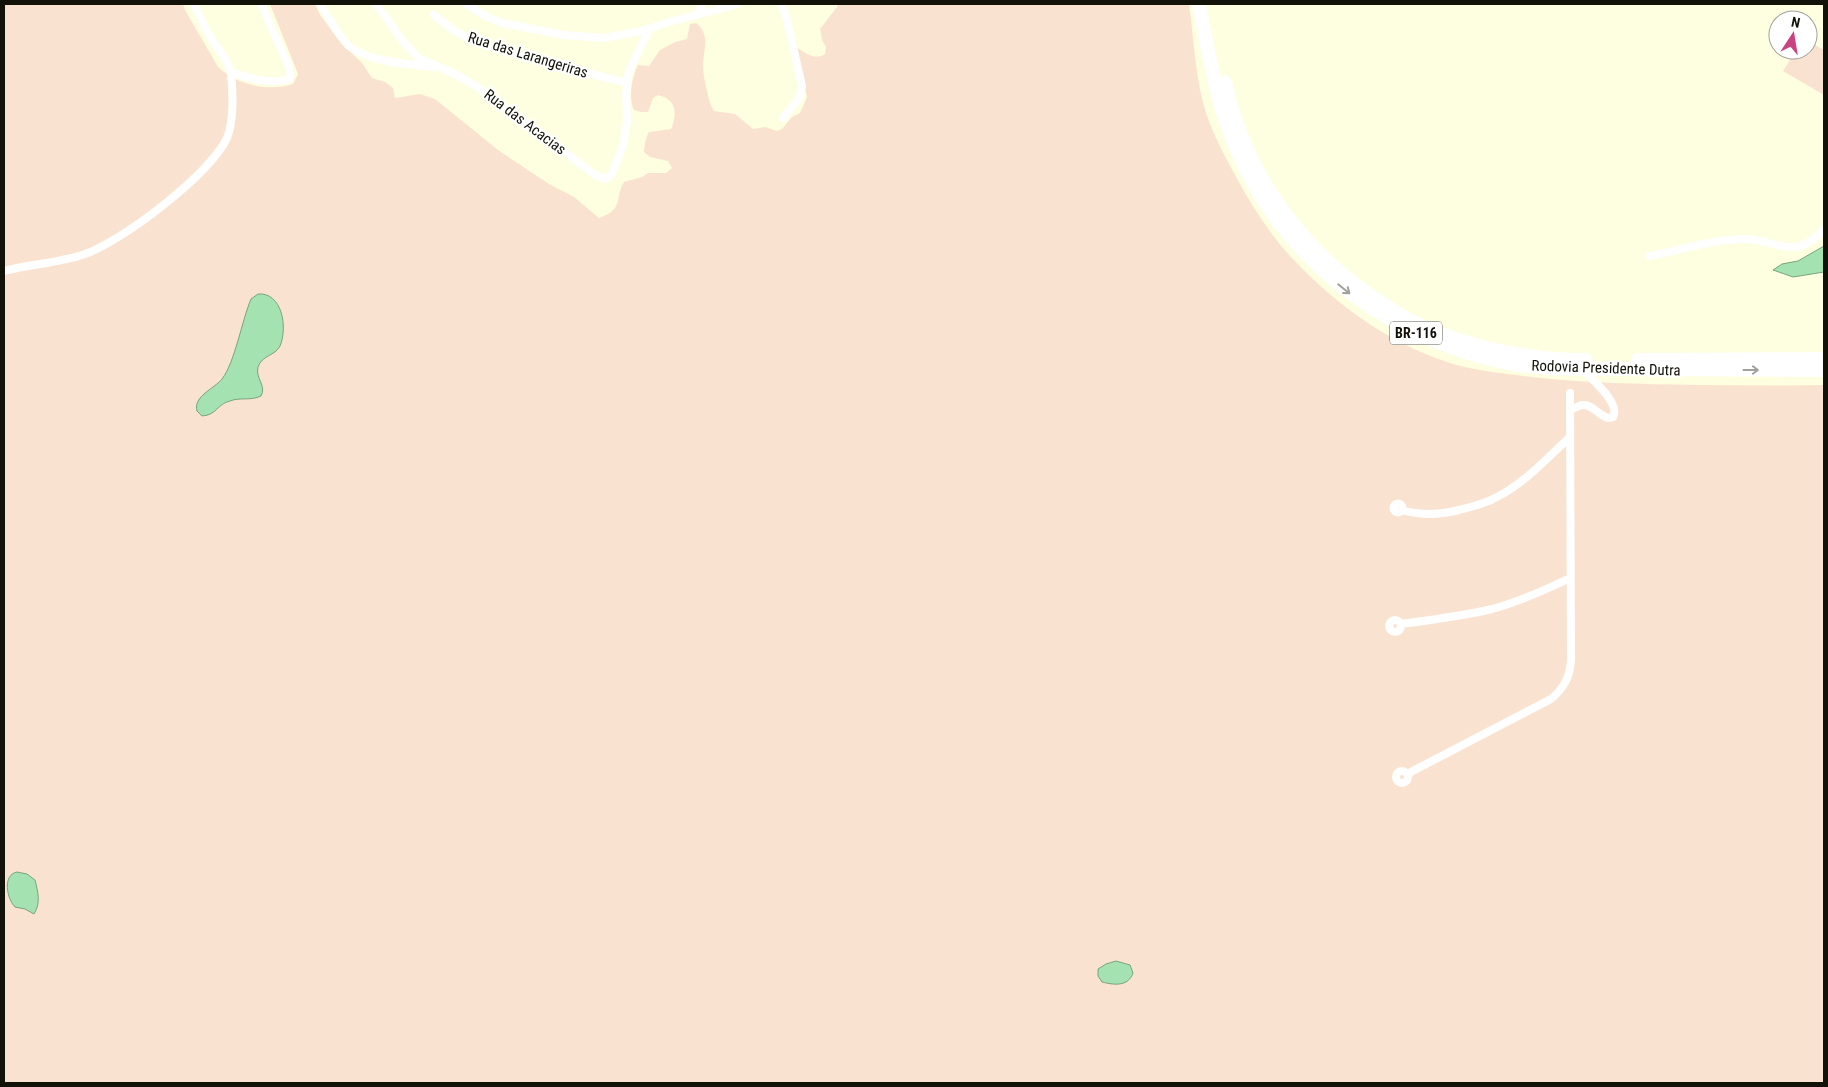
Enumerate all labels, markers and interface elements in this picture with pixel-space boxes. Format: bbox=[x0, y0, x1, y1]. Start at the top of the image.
north arrow bbox=[1768, 10, 1818, 60]
text: N bbox=[1790, 14, 1802, 31]
street label: Rua das Larangeriras bbox=[466, 28, 590, 82]
street label: Rua das Acacias bbox=[480, 85, 570, 159]
one-way arrow bbox=[1337, 284, 1350, 295]
road number: BR-116 bbox=[1390, 322, 1442, 344]
street label: Rodovia Presidente Dutra bbox=[1531, 356, 1681, 380]
one-way arrow bbox=[1742, 365, 1758, 375]

